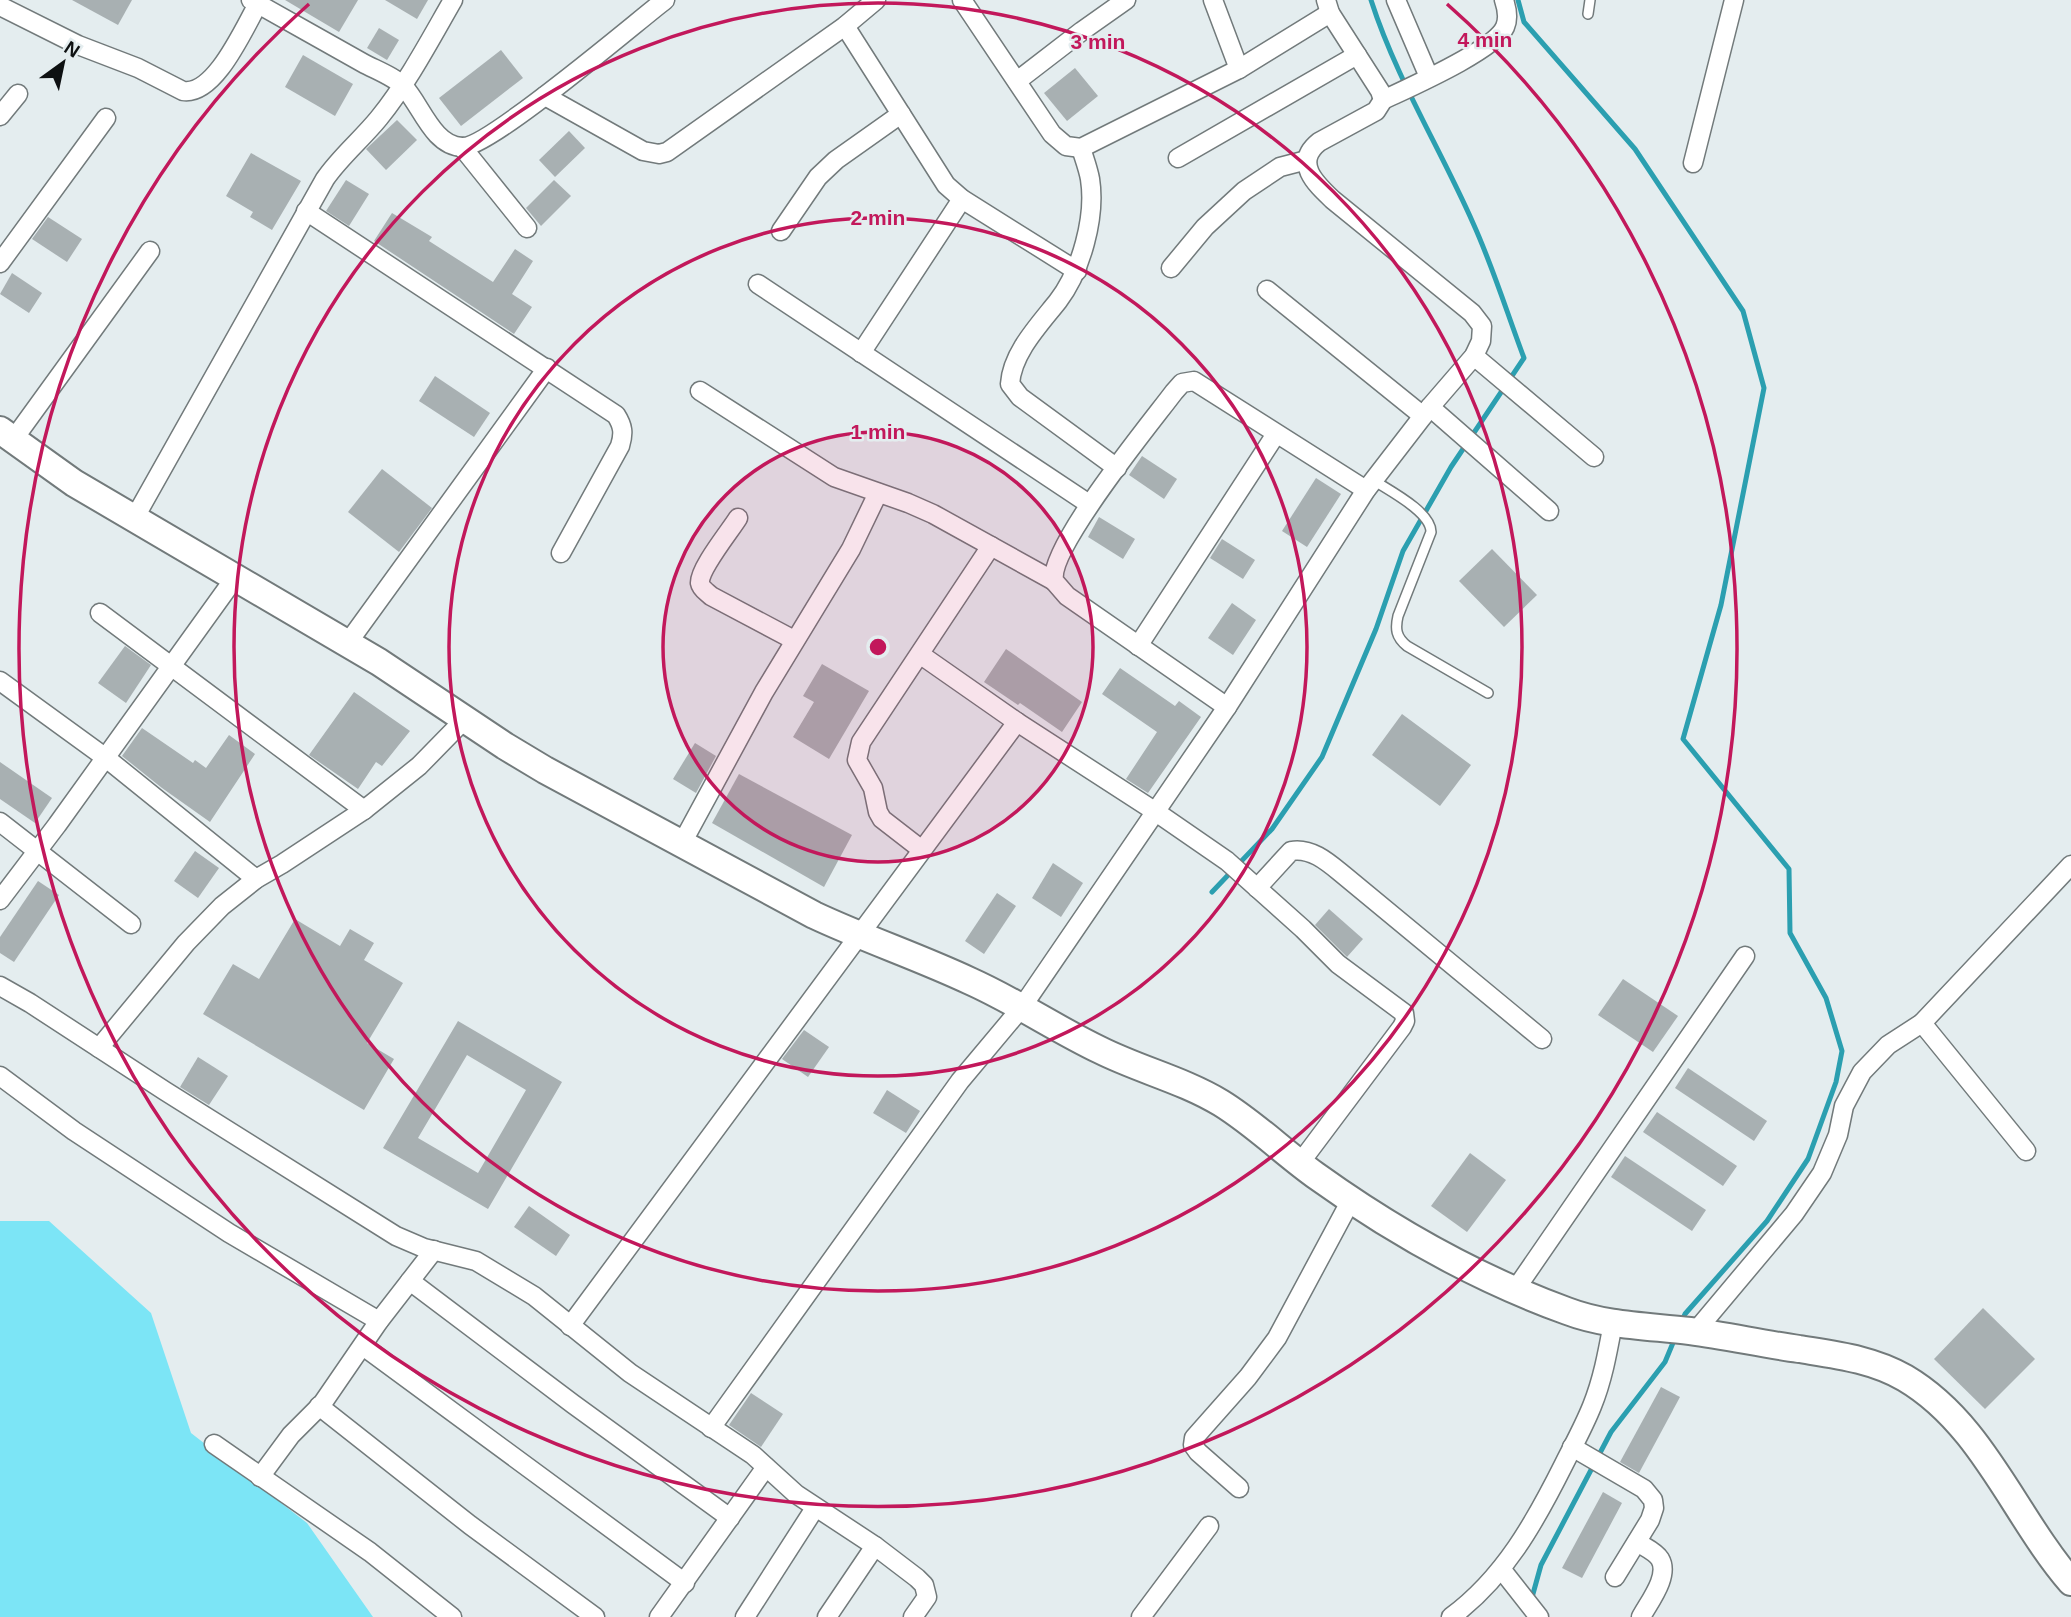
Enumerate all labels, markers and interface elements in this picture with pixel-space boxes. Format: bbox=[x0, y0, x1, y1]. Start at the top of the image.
north arrow bbox=[28, 28, 98, 98]
text: 4 min bbox=[1458, 28, 1512, 51]
text: 3 min bbox=[1071, 30, 1125, 53]
text: N bbox=[61, 37, 83, 62]
text: 2 min bbox=[851, 206, 905, 229]
text: 1 min bbox=[851, 420, 905, 443]
centre of rings bbox=[866, 635, 890, 659]

